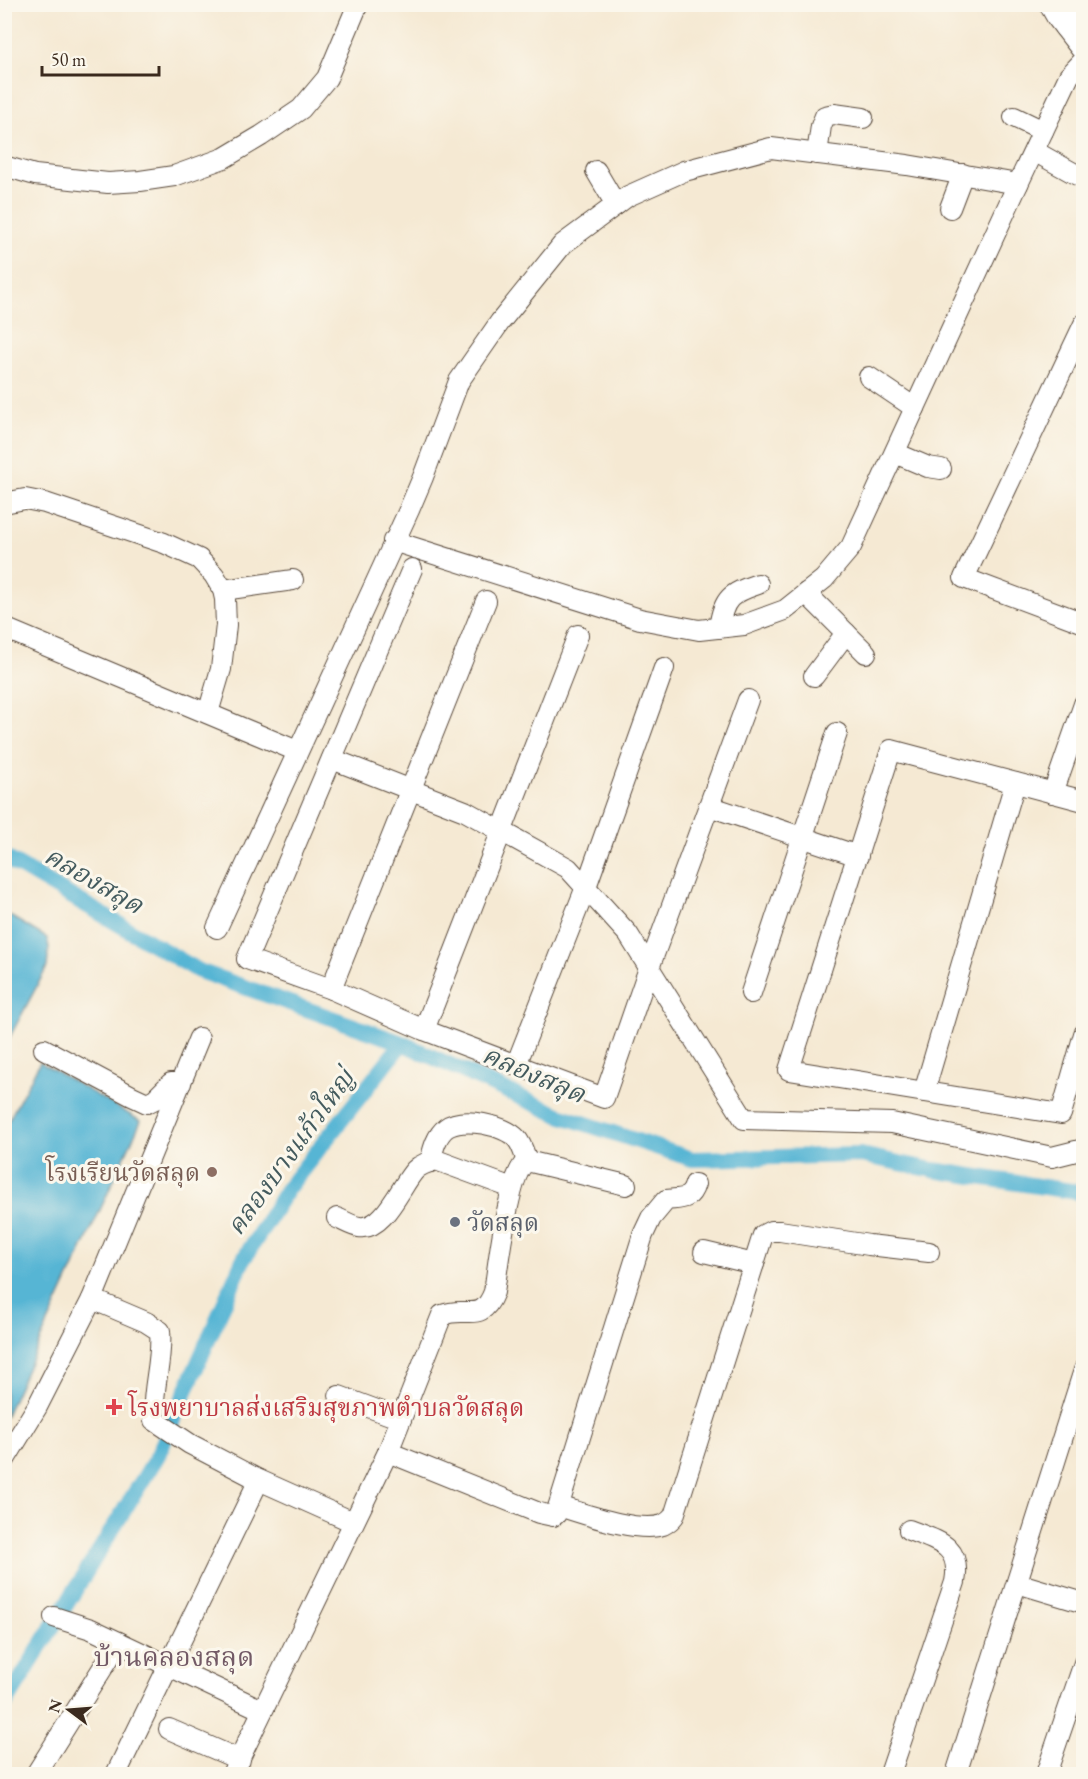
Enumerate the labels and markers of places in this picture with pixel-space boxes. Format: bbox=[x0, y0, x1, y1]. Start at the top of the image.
place label: โรงเรียนวัดสลุด bbox=[45, 1155, 200, 1188]
marker: โรงเรียนวัดสลุด bbox=[205, 1165, 219, 1179]
place label: วัดสลุด bbox=[467, 1207, 539, 1238]
marker: วัดสลุด bbox=[448, 1215, 462, 1229]
place label: โรงพยาบาลส่งเสริมสุขภาพตำบลวัดสลุด bbox=[127, 1390, 524, 1423]
marker: โรงพยาบาลส่งเสริมสุขภาพตำบลวัดสลุด bbox=[105, 1398, 123, 1416]

